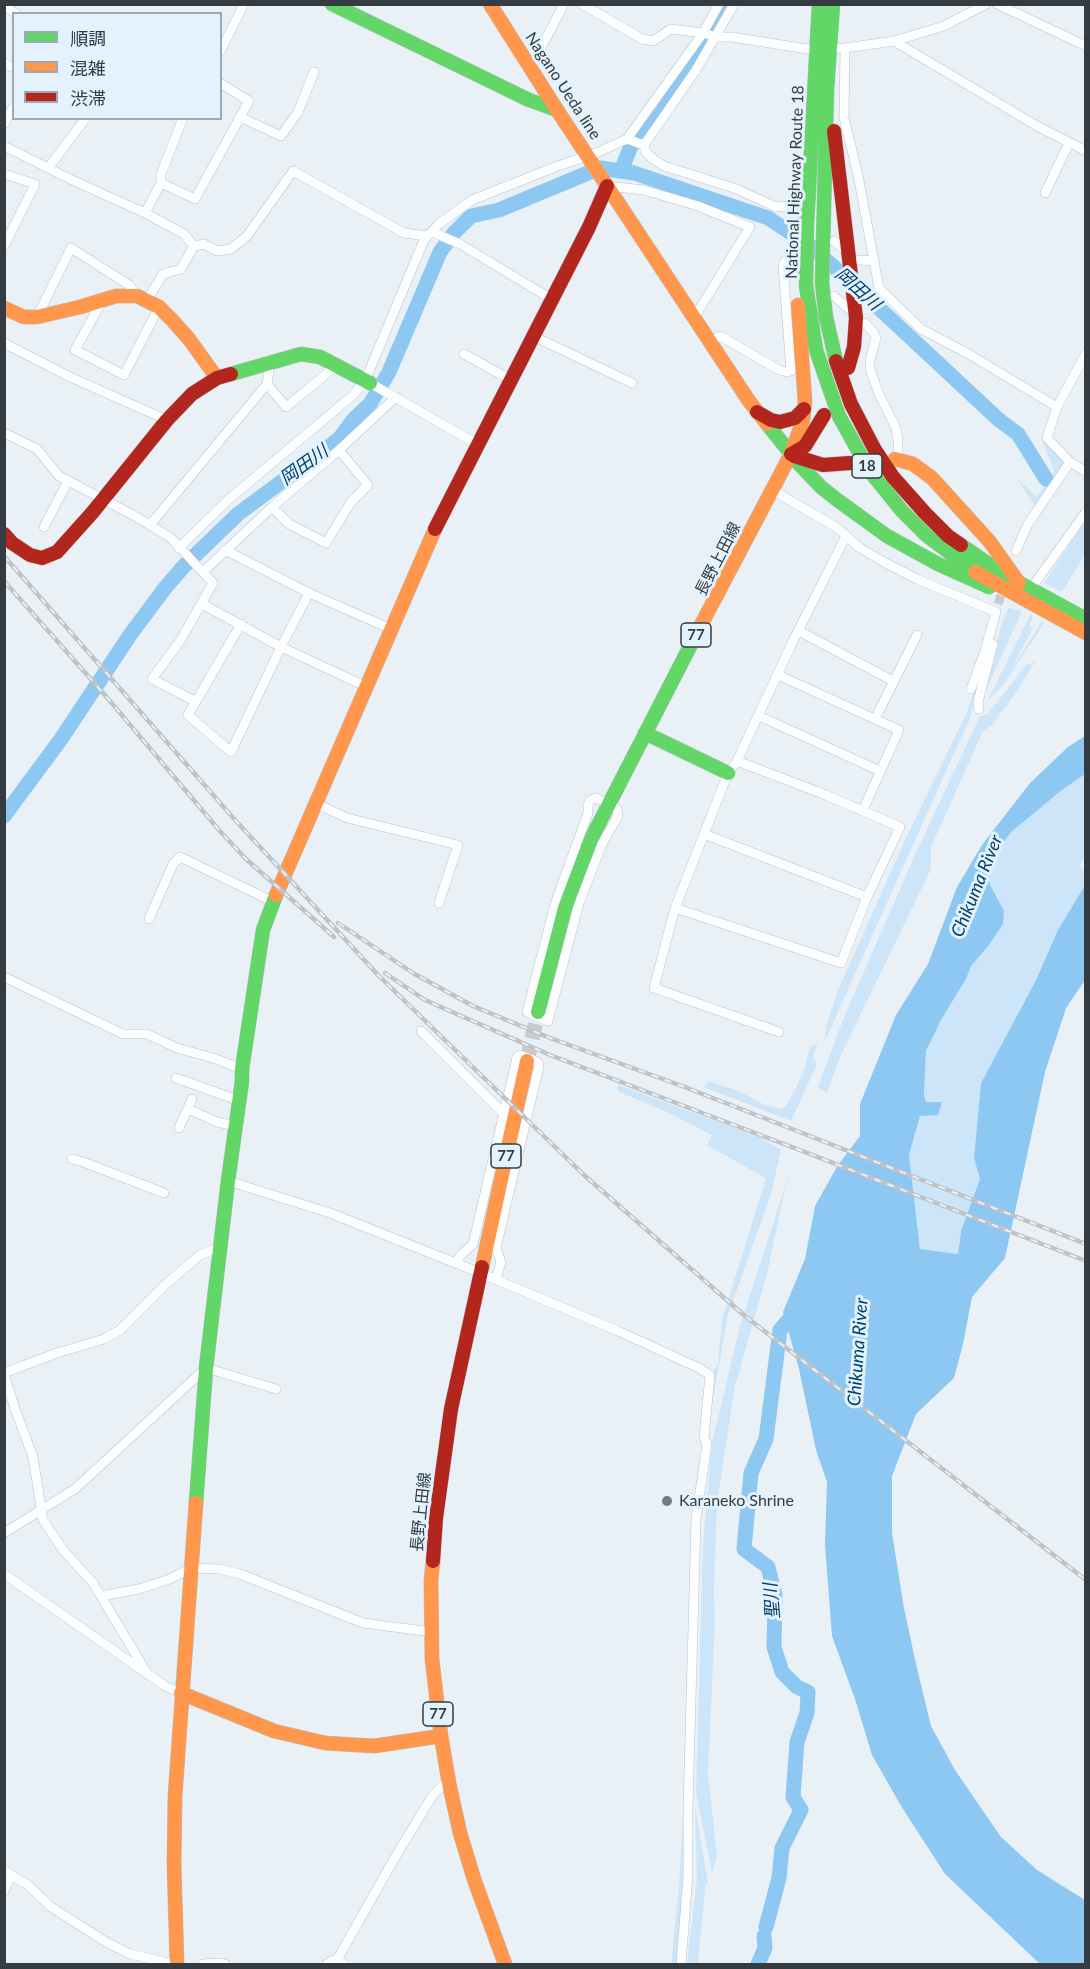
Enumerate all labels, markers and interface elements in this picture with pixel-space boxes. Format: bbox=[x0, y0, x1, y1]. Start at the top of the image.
legend bbox=[12, 12, 222, 120]
text: 順調 bbox=[70, 27, 106, 49]
street label: Nagano Ueda line bbox=[521, 29, 605, 143]
text: 混雑 bbox=[70, 57, 106, 79]
street label: National Highway Route 18 bbox=[782, 85, 808, 279]
text: 渋滞 bbox=[70, 87, 106, 109]
water label: 岡田川 bbox=[831, 263, 885, 315]
water label: 岡田川 bbox=[276, 440, 332, 490]
road number: 18 bbox=[852, 454, 882, 478]
street label: 長野上田線 bbox=[691, 519, 745, 599]
road number: 77 bbox=[681, 623, 711, 647]
water label: Chikuma River bbox=[947, 832, 1007, 940]
road number: 77 bbox=[491, 1144, 521, 1168]
water label: Chikuma River bbox=[843, 1297, 873, 1407]
street label: 長野上田線 bbox=[407, 1471, 435, 1553]
place label: Karaneko Shrine bbox=[679, 1491, 794, 1511]
marker: Karaneko Shrine bbox=[660, 1494, 674, 1508]
water label: 聖川 bbox=[760, 1582, 784, 1620]
road number: 77 bbox=[423, 1702, 453, 1726]

